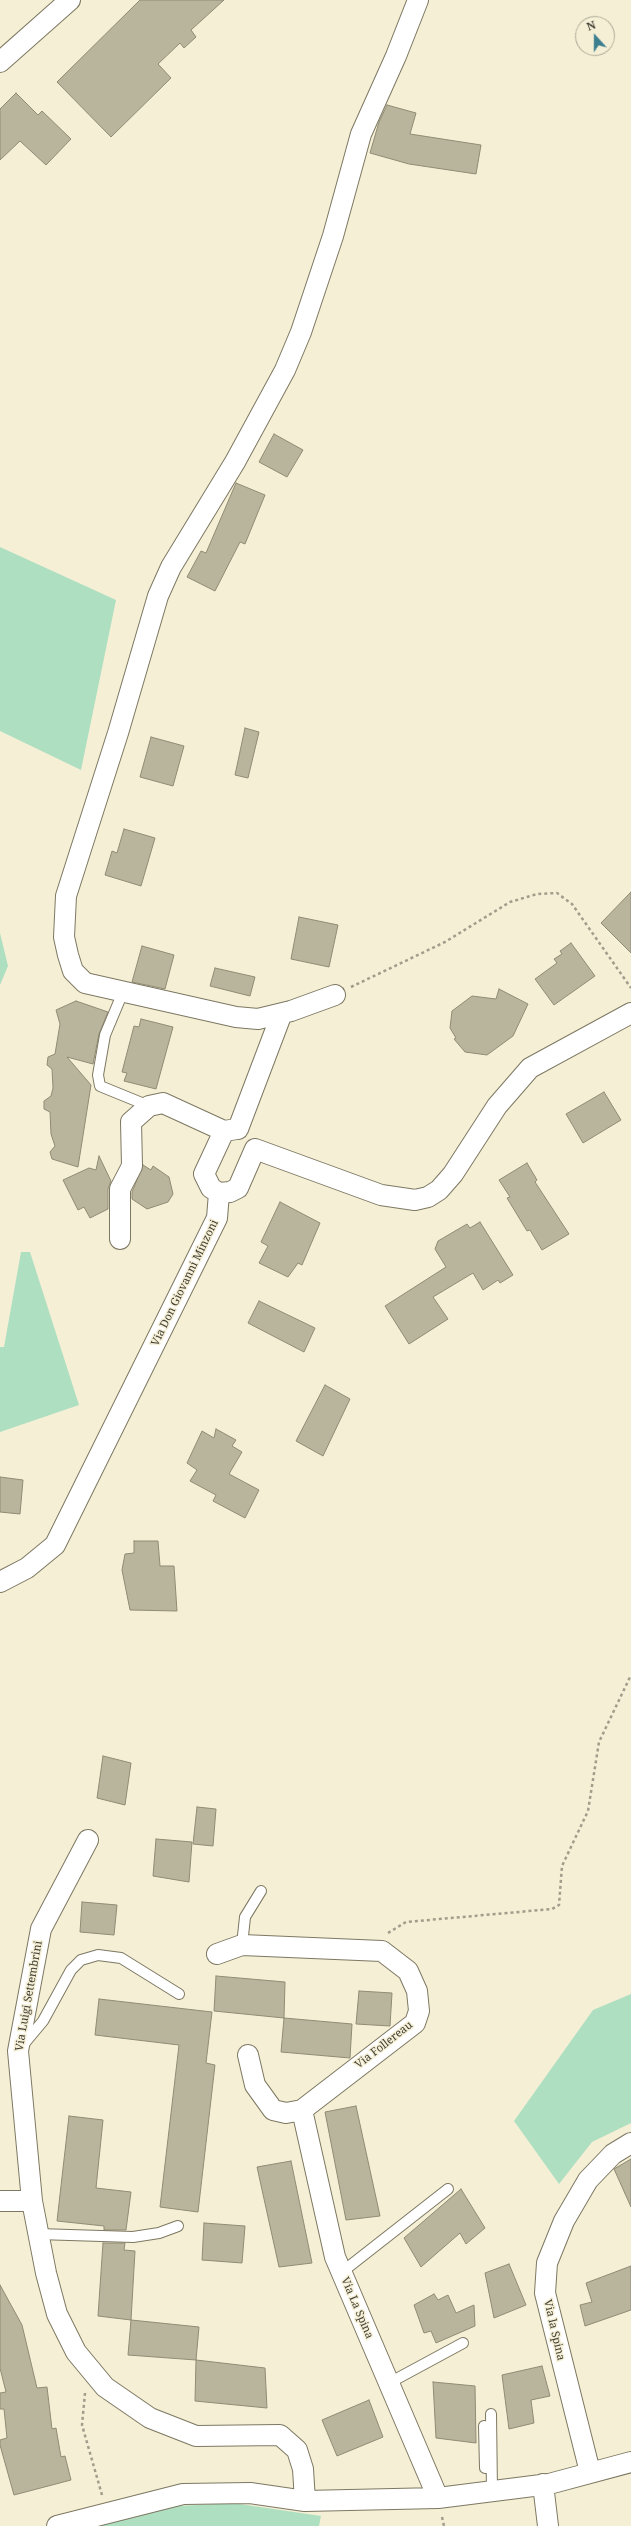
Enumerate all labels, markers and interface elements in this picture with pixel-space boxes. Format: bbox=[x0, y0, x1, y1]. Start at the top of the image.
north arrow bbox=[575, 16, 615, 56]
text: N bbox=[584, 17, 598, 34]
street label: Via Don Giovanni Minzoni bbox=[149, 1218, 221, 1348]
street label: Via Luigi Settembrini bbox=[13, 1940, 45, 2052]
street label: Via Follereau bbox=[353, 2018, 415, 2072]
street label: Via La Spina bbox=[338, 2275, 376, 2341]
street label: Via la Spina bbox=[541, 2298, 567, 2362]

